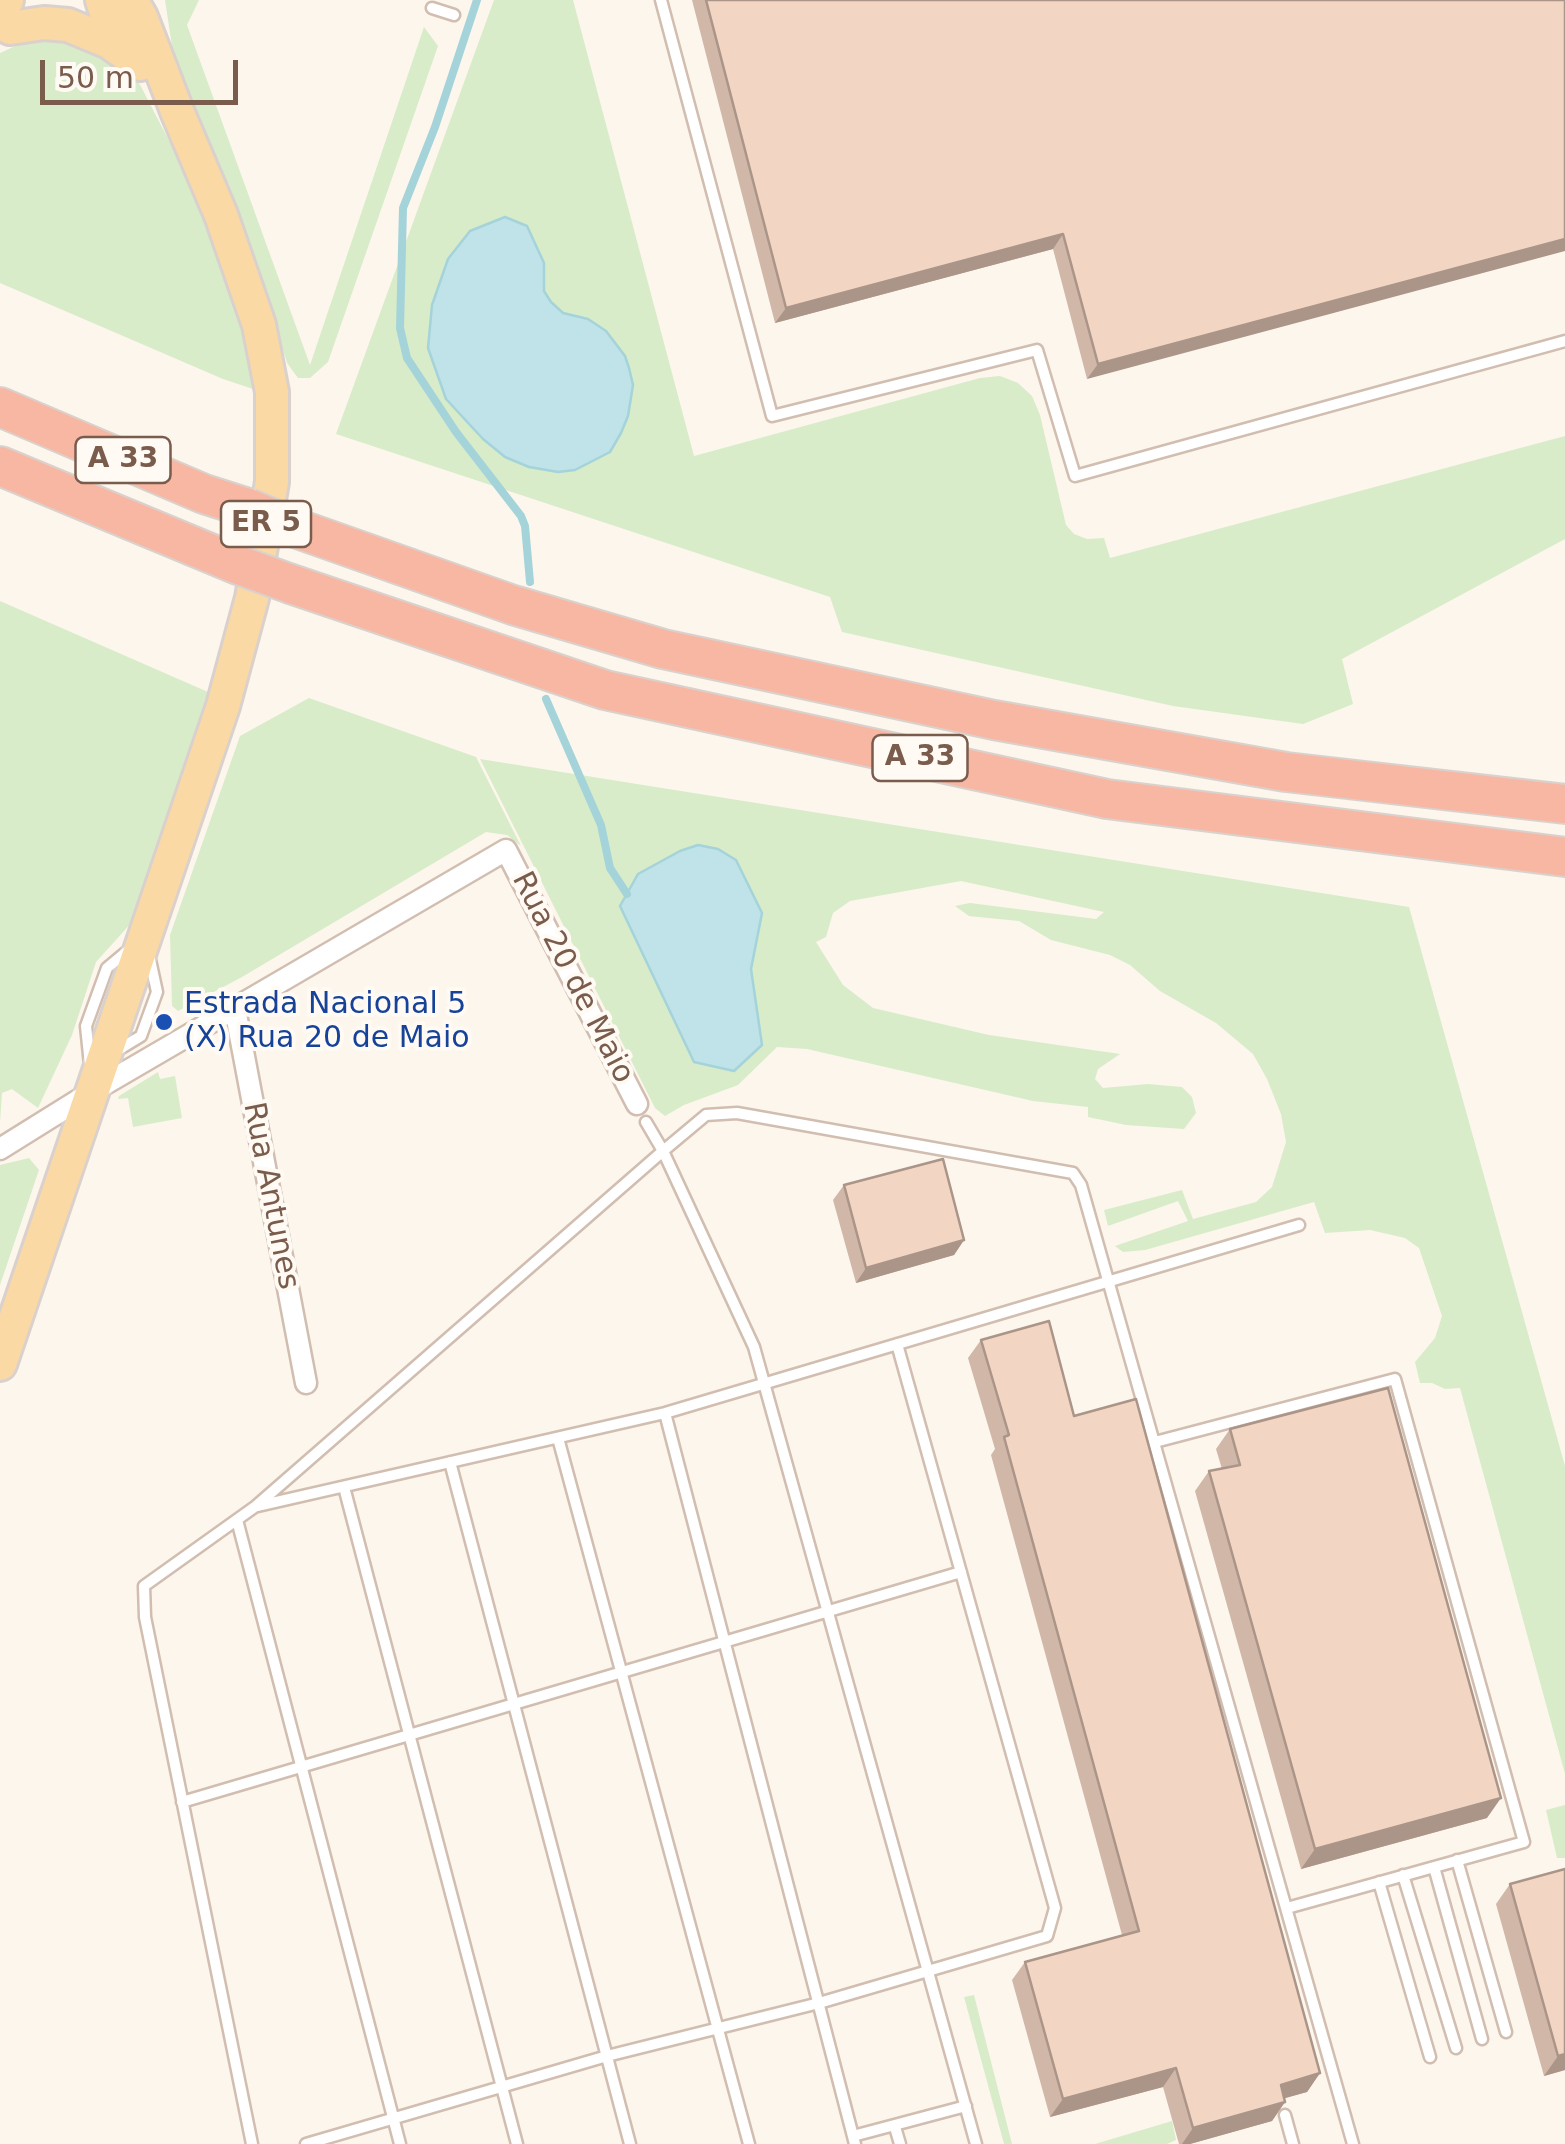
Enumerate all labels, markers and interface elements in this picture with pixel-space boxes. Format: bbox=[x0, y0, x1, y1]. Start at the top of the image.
scale bar bbox=[45, 40, 242, 102]
text: 50 m bbox=[57, 60, 134, 95]
road number: A 33 bbox=[76, 437, 170, 483]
road number: ER 5 bbox=[221, 501, 311, 547]
road number: A 33 bbox=[872, 735, 968, 781]
street label: Rua 20 de Maio bbox=[503, 866, 641, 1090]
place label: Estrada Nacional 5 (X) Rua 20 de Maio bbox=[184, 987, 470, 1058]
marker: Estrada Nacional 5 (X) Rua 20 de Maio bbox=[153, 1011, 175, 1033]
street label: Rua Antunes bbox=[234, 1099, 306, 1293]

